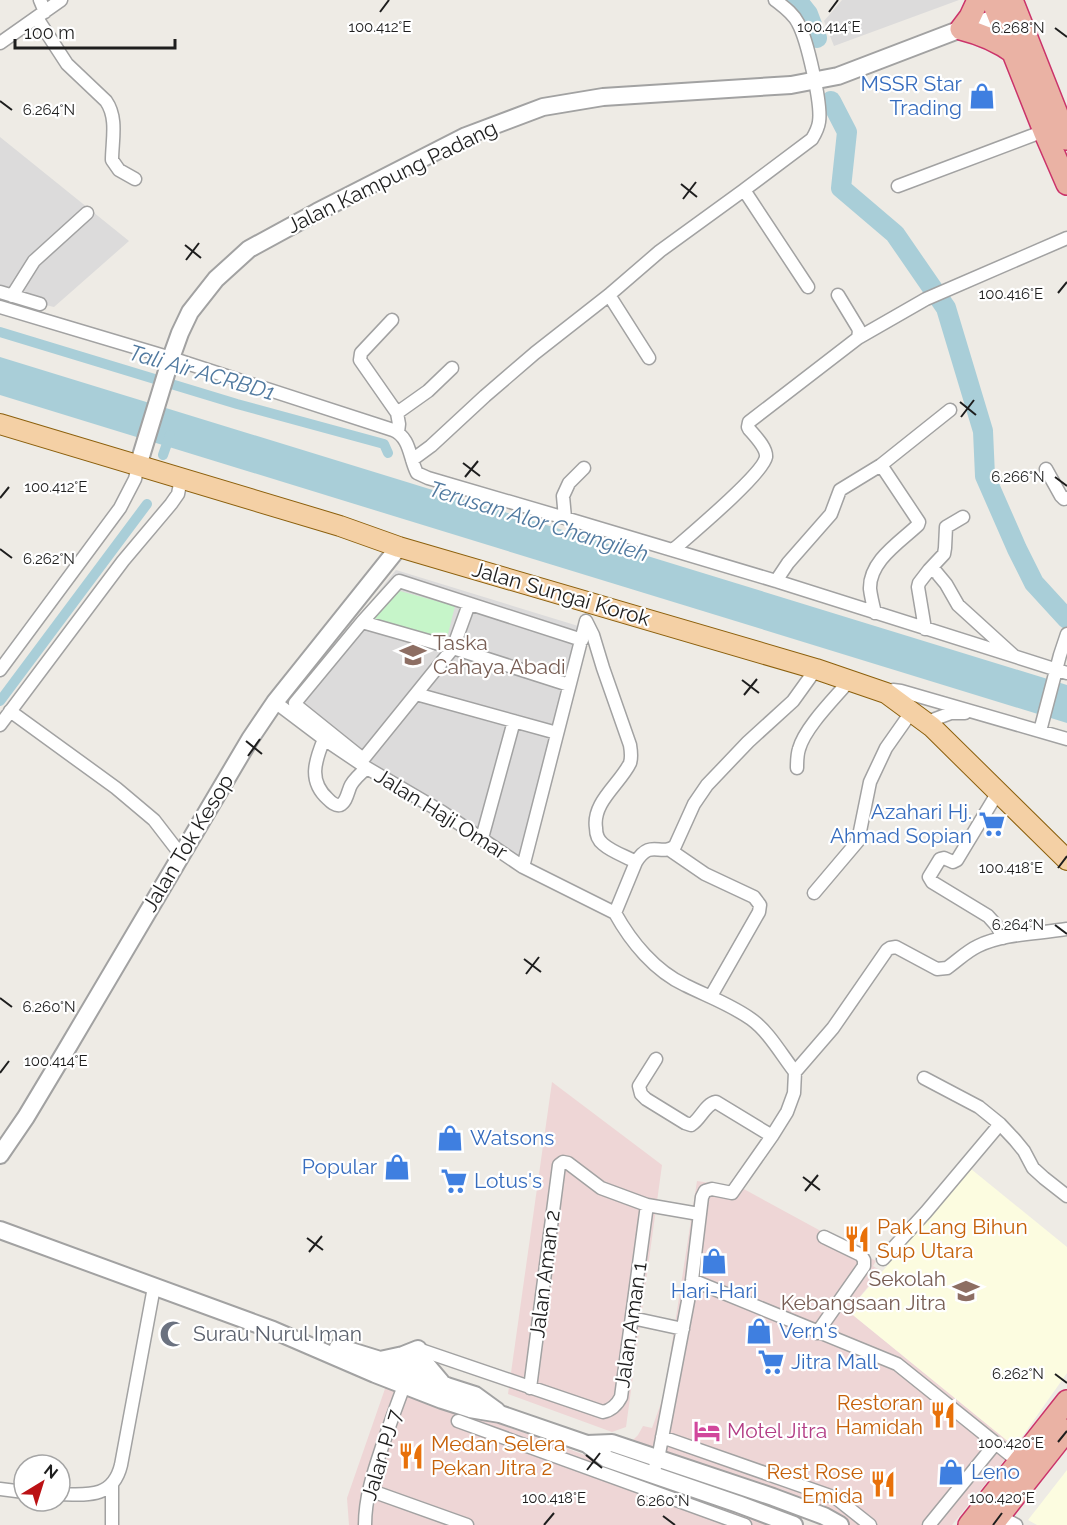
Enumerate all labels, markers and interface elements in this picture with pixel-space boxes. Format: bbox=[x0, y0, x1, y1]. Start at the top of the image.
scale bar bbox=[15, 12, 176, 50]
text: 100.412°E bbox=[349, 18, 411, 36]
text: 100.414°E bbox=[797, 18, 861, 36]
text: 6.268°N bbox=[991, 19, 1045, 37]
text: 100 m bbox=[24, 22, 75, 43]
place label: MSSR Star Trading bbox=[861, 71, 963, 120]
shop icon: MSSR Star Trading bbox=[967, 81, 997, 111]
text: 6.264°N bbox=[23, 101, 75, 119]
street label: Jalan Kampung Padang bbox=[283, 115, 501, 238]
text: 100.416°E bbox=[979, 285, 1043, 303]
water label: Tali Air ACRBD1 bbox=[126, 339, 278, 405]
text: 6.266°N bbox=[991, 468, 1045, 486]
water label: Terusan Alor Changileh bbox=[426, 475, 652, 567]
text: 100.412°E bbox=[25, 478, 87, 496]
text: 6.262°N bbox=[23, 550, 75, 568]
street label: Jalan Sungai Korok bbox=[469, 556, 653, 631]
place label: Taska Cahaya Abadi bbox=[433, 630, 566, 679]
school or university icon: Taska Cahaya Abadi bbox=[398, 640, 428, 670]
street label: Jalan Haji Omar bbox=[370, 763, 513, 865]
street label: Jalan Tok Kesop bbox=[137, 770, 238, 916]
place label: Azahari Hj. Ahmad Sopian bbox=[830, 799, 972, 848]
supermarket icon: Azahari Hj. Ahmad Sopian bbox=[977, 809, 1007, 839]
text: 100.418°E bbox=[979, 859, 1043, 877]
text: 6.264°N bbox=[992, 916, 1044, 934]
text: 6.260°N bbox=[22, 998, 76, 1016]
text: 100.414°E bbox=[24, 1052, 88, 1070]
shop icon: Watsons bbox=[435, 1123, 465, 1153]
place label: Watsons bbox=[470, 1125, 554, 1150]
shop icon: Popular bbox=[382, 1152, 412, 1182]
place label: Popular bbox=[302, 1154, 378, 1179]
supermarket icon: Lotus's bbox=[439, 1166, 469, 1196]
place label: Lotus's bbox=[474, 1168, 542, 1193]
street label: Jalan Aman 2 bbox=[524, 1208, 565, 1339]
place label: Pak Lang Bihun Sup Utara bbox=[877, 1214, 1028, 1263]
restaurant icon: Pak Lang Bihun Sup Utara bbox=[842, 1224, 872, 1254]
shop icon: Hari-Hari bbox=[699, 1246, 729, 1276]
street label: Jalan Aman 1 bbox=[609, 1260, 652, 1390]
place label: Sekolah Kebangsaan Jitra bbox=[781, 1266, 946, 1315]
school or university icon: Sekolah Kebangsaan Jitra bbox=[951, 1276, 981, 1306]
place label: Hari-Hari bbox=[671, 1278, 757, 1303]
shop icon: Vern's bbox=[744, 1316, 774, 1346]
place label: Vern's bbox=[779, 1318, 838, 1343]
mosque icon: Surau Nurul Iman bbox=[158, 1319, 188, 1349]
place label: Surau Nurul Iman bbox=[193, 1321, 362, 1346]
supermarket icon: Jitra Mall bbox=[756, 1347, 786, 1377]
place label: Jitra Mall bbox=[791, 1349, 878, 1374]
text: 6.262°N bbox=[992, 1365, 1044, 1383]
place label: Restoran Hamidah bbox=[836, 1390, 923, 1439]
restaurant icon: Restoran Hamidah bbox=[928, 1400, 958, 1430]
street label: Jalan PJ 7 bbox=[356, 1406, 407, 1503]
hotel icon: Motel Jitra bbox=[692, 1416, 722, 1446]
place label: Motel Jitra bbox=[727, 1418, 827, 1443]
place label: Medan Selera Pekan Jitra 2 bbox=[431, 1431, 566, 1480]
text: 100.420°E bbox=[978, 1434, 1044, 1452]
restaurant icon: Medan Selera Pekan Jitra 2 bbox=[396, 1441, 426, 1471]
north arrow bbox=[12, 1453, 72, 1513]
shop icon: Leno bbox=[936, 1457, 966, 1487]
place label: Rest Rose Emida bbox=[766, 1459, 863, 1508]
place label: Leno bbox=[971, 1459, 1020, 1484]
text: N bbox=[40, 1460, 62, 1483]
restaurant icon: Rest Rose Emida bbox=[868, 1469, 898, 1499]
text: 100.418°E bbox=[522, 1489, 586, 1507]
text: 100.420°E bbox=[969, 1489, 1035, 1507]
text: 6.260°N bbox=[636, 1492, 690, 1510]

